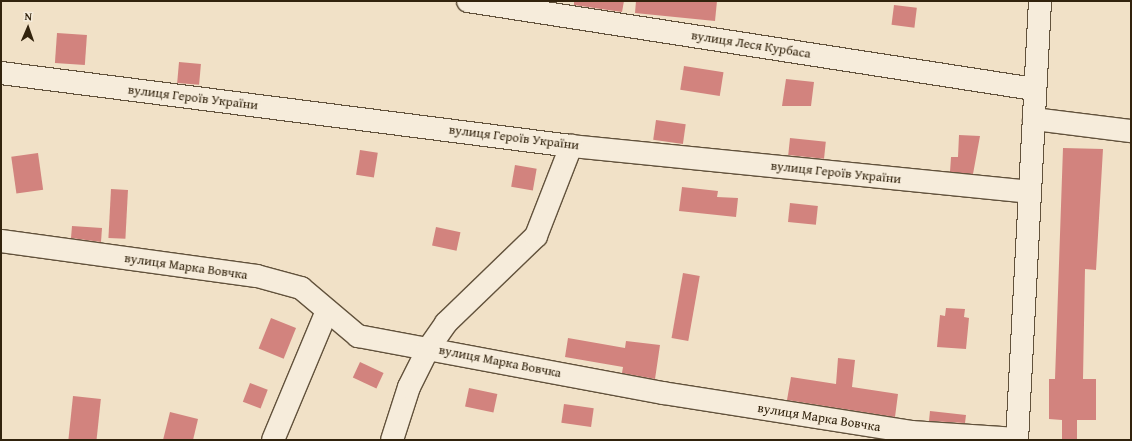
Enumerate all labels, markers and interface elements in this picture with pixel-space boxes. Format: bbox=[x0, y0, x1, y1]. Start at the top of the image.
north arrow bbox=[8, 8, 48, 48]
text: N bbox=[24, 8, 32, 24]
street label: вулиця Леся Курбаса bbox=[690, 28, 812, 62]
street label: вулиця Героїв України bbox=[127, 82, 259, 114]
street label: вулиця Героїв України bbox=[448, 122, 580, 154]
street label: вулиця Героїв України bbox=[770, 158, 902, 188]
street label: вулиця Марка Вовчка bbox=[123, 251, 249, 283]
street label: вулиця Марка Вовчка bbox=[438, 342, 562, 382]
street label: вулиця Марка Вовчка bbox=[756, 401, 882, 435]

